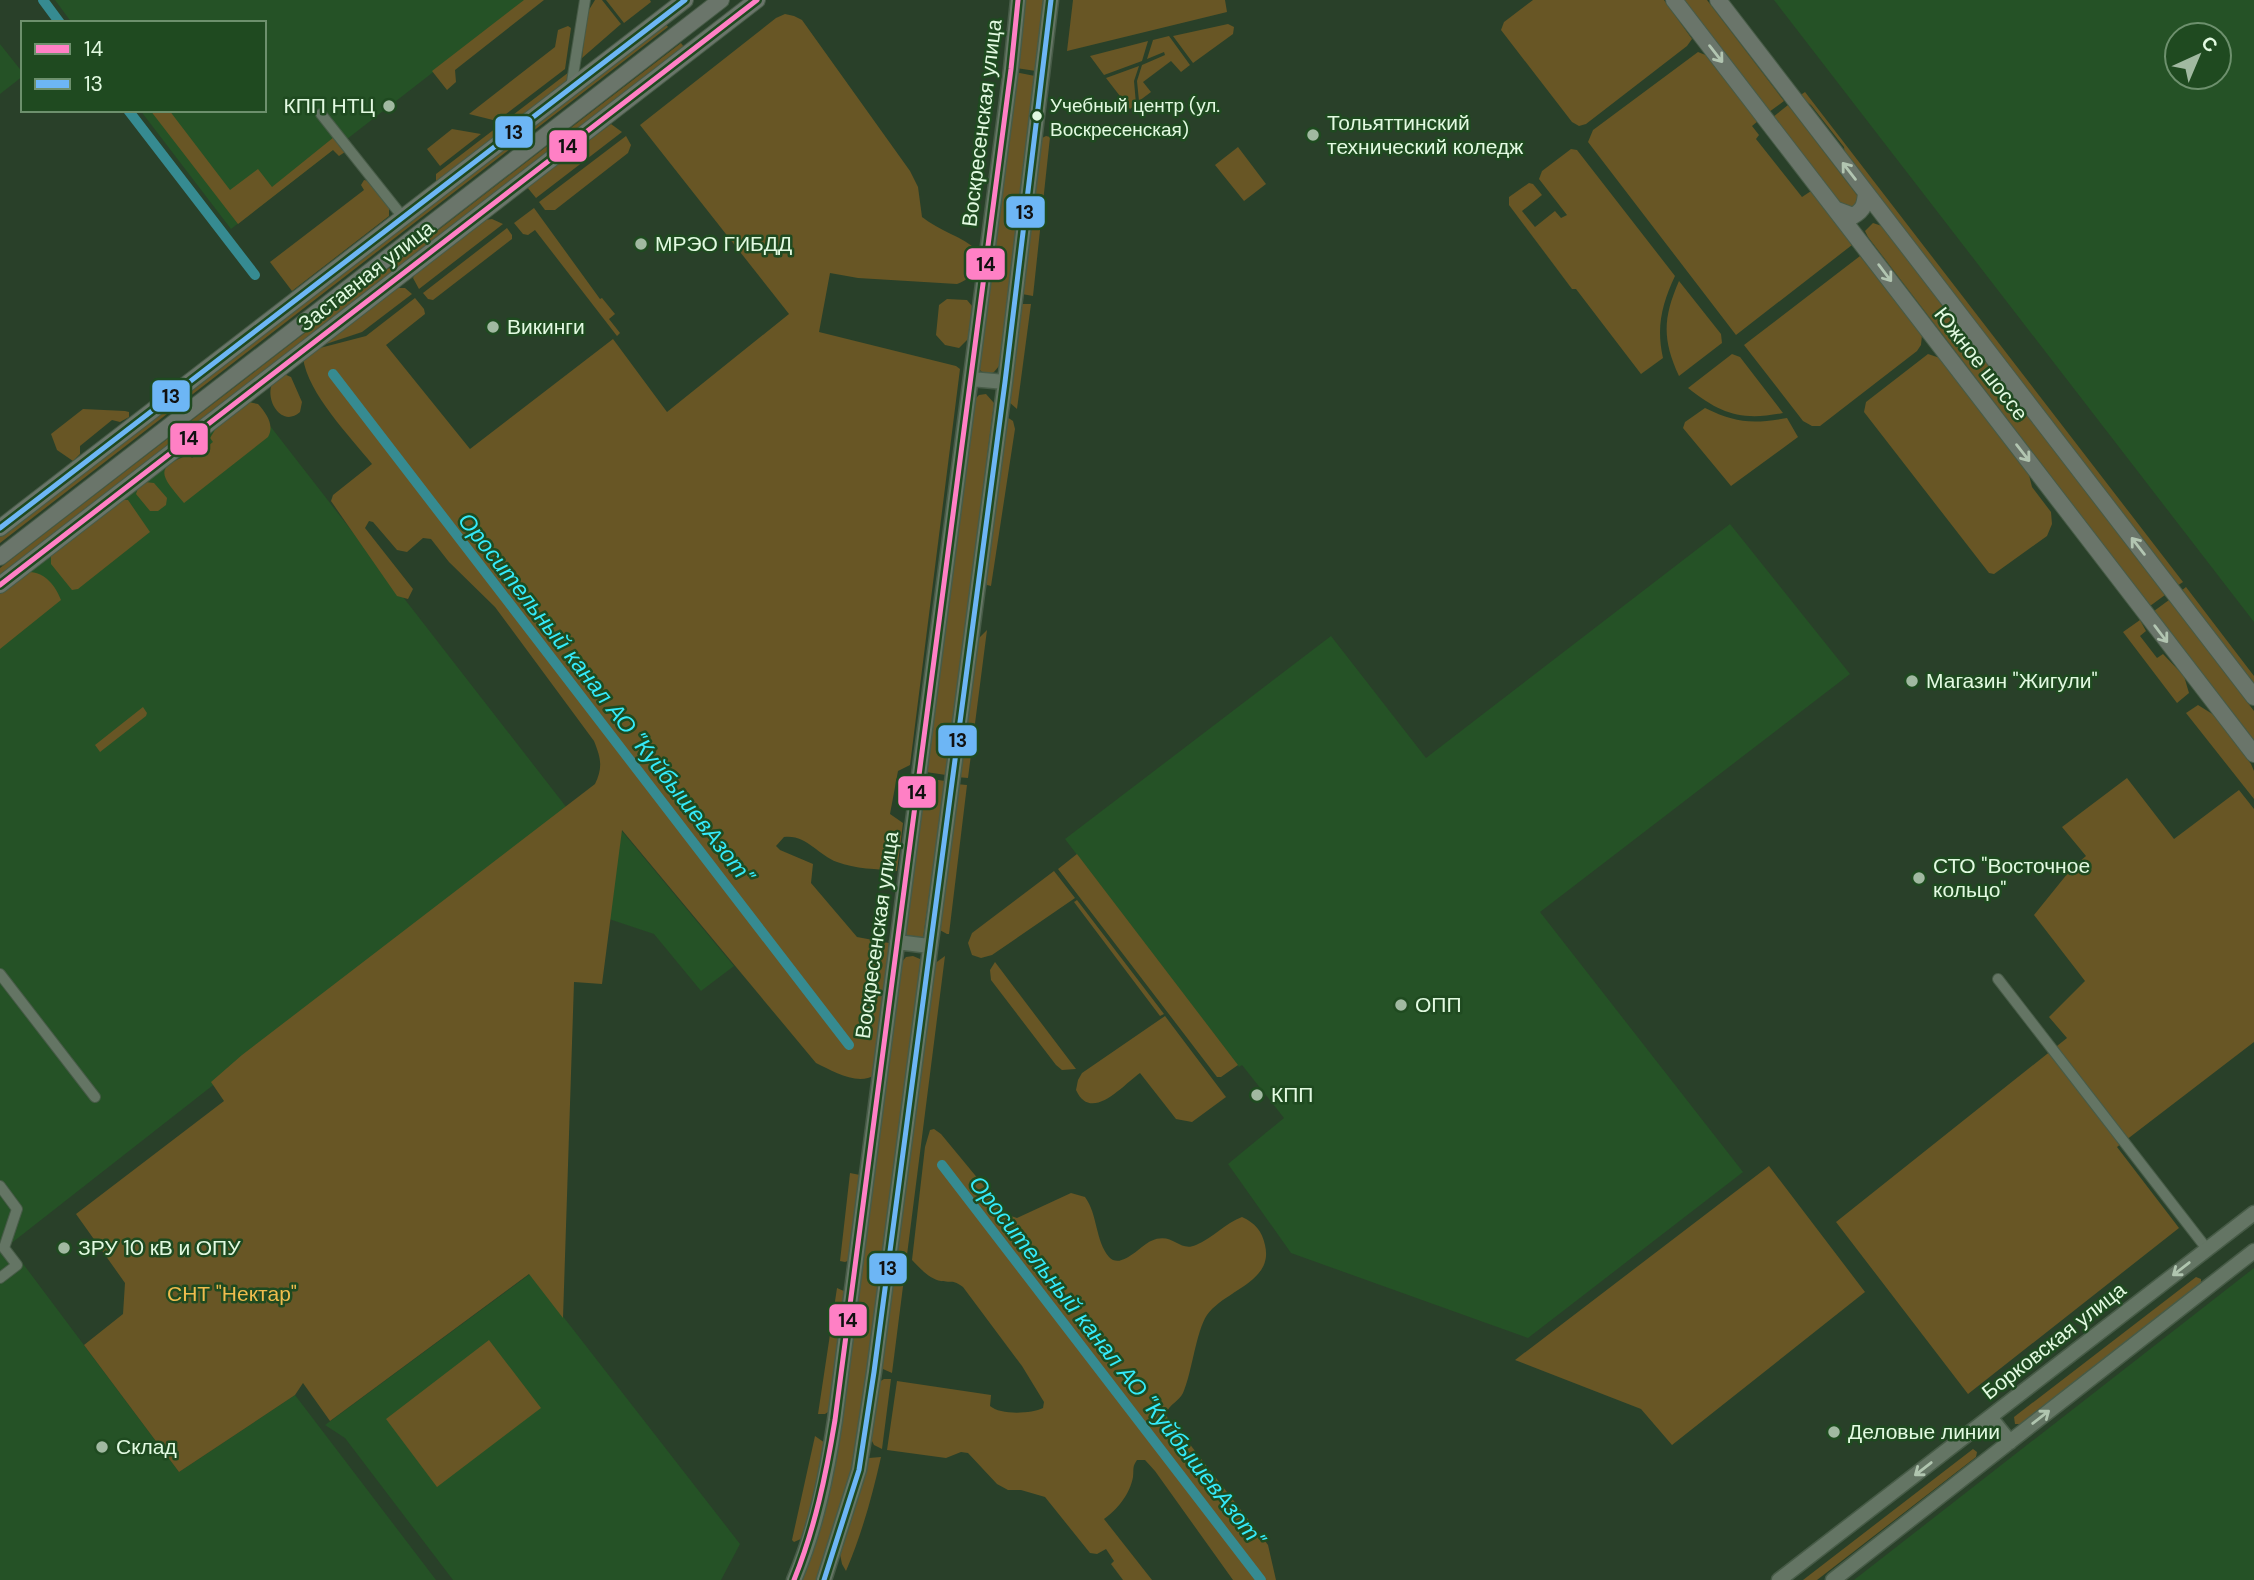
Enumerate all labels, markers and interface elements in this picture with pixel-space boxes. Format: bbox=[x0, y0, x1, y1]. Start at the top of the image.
street label: Воскресенская улица bbox=[955, 17, 1009, 228]
legend bbox=[21, 21, 266, 112]
north arrow bbox=[2163, 21, 2233, 91]
text: С bbox=[2196, 30, 2223, 58]
text: 14 bbox=[84, 35, 104, 63]
one-way arrow bbox=[1708, 45, 1723, 63]
text: 13 bbox=[84, 70, 103, 98]
place label: КПП НТЦ bbox=[283, 92, 375, 120]
place label: Учебный центр (ул. Воскресенская) bbox=[1050, 93, 1220, 142]
marker: КПП НТЦ bbox=[381, 98, 397, 114]
marker: Учебный центр (ул. Воскресенская) bbox=[1030, 109, 1044, 123]
place label: Тольяттинский технический коледж bbox=[1327, 109, 1523, 161]
line badge: 13 bbox=[494, 115, 534, 149]
text: 13 bbox=[505, 120, 523, 145]
marker: Тольяттинский технический коледж bbox=[1305, 127, 1321, 143]
line badge: 14 bbox=[548, 129, 588, 163]
text: 14 bbox=[558, 134, 578, 159]
one-way arrow bbox=[1842, 162, 1857, 181]
line badge: 13 bbox=[1005, 195, 1046, 229]
text: 13 bbox=[1016, 200, 1034, 225]
street label: Заставная улица bbox=[292, 214, 440, 338]
place label: МРЭО ГИБДД bbox=[655, 230, 792, 258]
marker: МРЭО ГИБДД bbox=[633, 236, 649, 252]
line badge: 14 bbox=[965, 247, 1006, 281]
text: 14 bbox=[976, 252, 996, 277]
one-way arrow bbox=[1878, 263, 1893, 282]
street label: Южное шоссе bbox=[1928, 301, 2034, 427]
place label: Викинги bbox=[507, 313, 585, 341]
marker: Викинги bbox=[485, 319, 501, 335]
line badge: 13 bbox=[151, 379, 191, 413]
text: 13 bbox=[162, 384, 180, 409]
line badge: 14 bbox=[169, 422, 209, 456]
text: 14 bbox=[179, 426, 199, 451]
one-way arrow bbox=[2016, 444, 2031, 462]
water label: Оросительный канал АО "КуйбышевАзот" bbox=[452, 506, 761, 891]
one-way arrow bbox=[2130, 537, 2145, 555]
one-way arrow bbox=[2154, 625, 2169, 643]
place label: Магазин "Жигули" bbox=[1926, 667, 2098, 695]
marker: Магазин "Жигули" bbox=[1904, 673, 1920, 689]
line badge: 13 bbox=[937, 724, 978, 757]
text: 13 bbox=[949, 728, 967, 753]
line badge: 14 bbox=[897, 775, 937, 809]
text: 14 bbox=[907, 780, 927, 805]
street label: Воскресенская улица bbox=[849, 829, 905, 1040]
place label: СТО "Восточное кольцо" bbox=[1933, 852, 2090, 904]
marker: СТО "Восточное кольцо" bbox=[1911, 870, 1927, 886]
place label: ОПП bbox=[1415, 991, 1462, 1019]
marker: ОПП bbox=[1393, 997, 1409, 1013]
place label: КПП bbox=[1271, 1081, 1313, 1109]
marker: КПП bbox=[1249, 1087, 1265, 1103]
water label: Оросительный канал АО "КуйбышевАзот" bbox=[963, 1169, 1272, 1554]
place label: ЗРУ 10 кВ и ОПУ bbox=[78, 1234, 241, 1262]
marker: ЗРУ 10 кВ и ОПУ bbox=[56, 1240, 72, 1256]
line badge: 13 bbox=[868, 1252, 908, 1285]
text: 13 bbox=[879, 1256, 897, 1281]
one-way arrow bbox=[2172, 1262, 2190, 1277]
street label: Борковская улица bbox=[1976, 1276, 2132, 1406]
park label: СНТ "Нектар" bbox=[167, 1280, 297, 1308]
line badge: 14 bbox=[828, 1303, 868, 1337]
text: 14 bbox=[838, 1308, 858, 1333]
one-way arrow bbox=[2031, 1410, 2050, 1425]
place label: Деловые линии bbox=[1848, 1418, 2000, 1446]
marker: Деловые линии bbox=[1826, 1424, 1842, 1440]
place label: Склад bbox=[116, 1433, 177, 1461]
marker: Склад bbox=[94, 1439, 110, 1455]
one-way arrow bbox=[1915, 1461, 1933, 1476]

